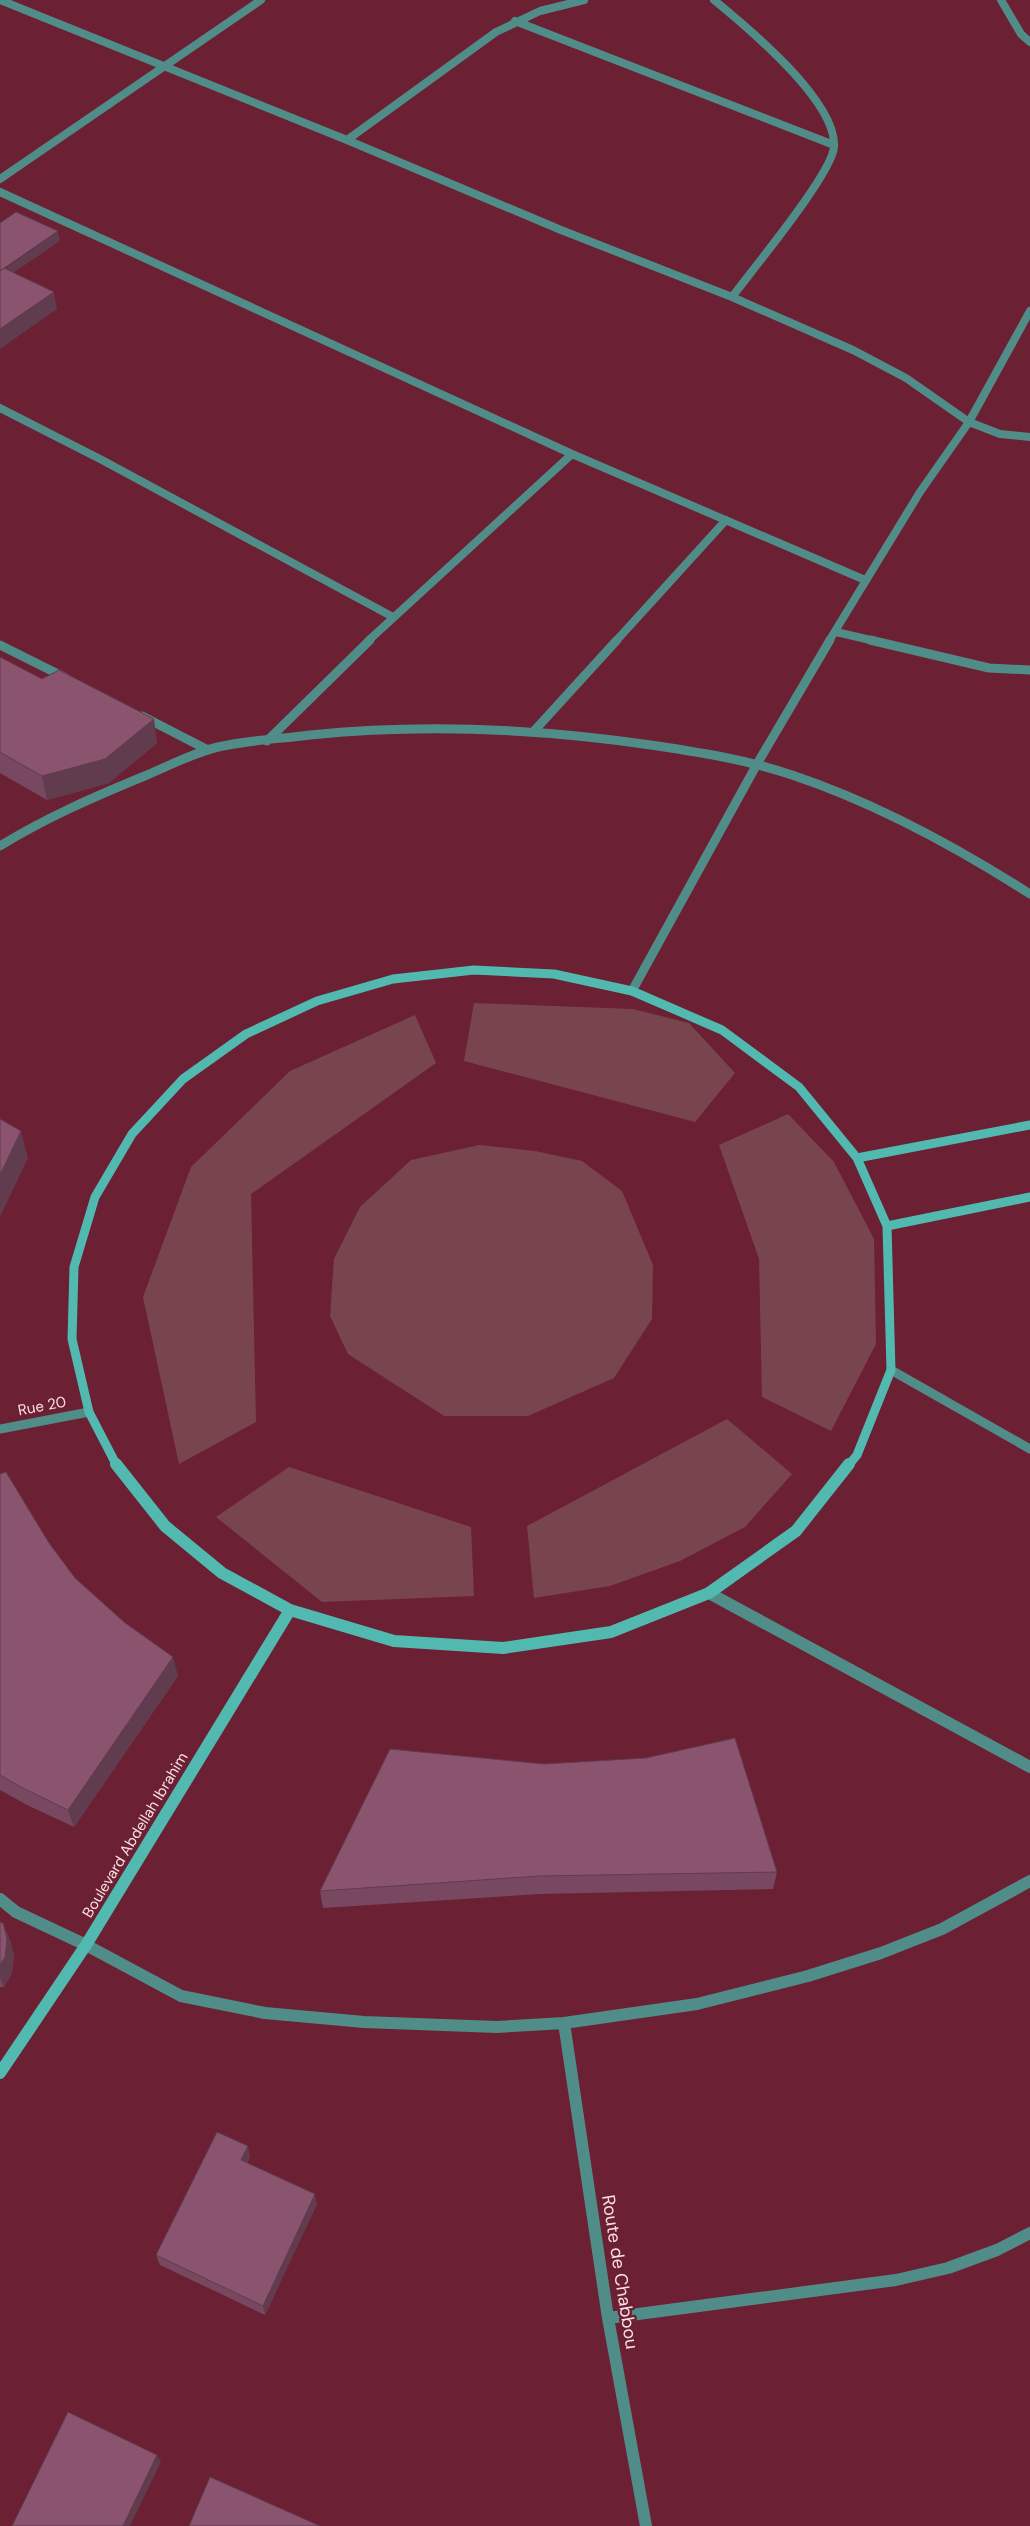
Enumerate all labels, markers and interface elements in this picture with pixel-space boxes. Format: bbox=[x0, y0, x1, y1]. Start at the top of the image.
street label: Rue 20 bbox=[16, 1392, 68, 1420]
street label: Boulevard Abdellah Ibrahim bbox=[78, 1749, 192, 1921]
street label: Route de Chabbou bbox=[596, 2193, 644, 2351]

